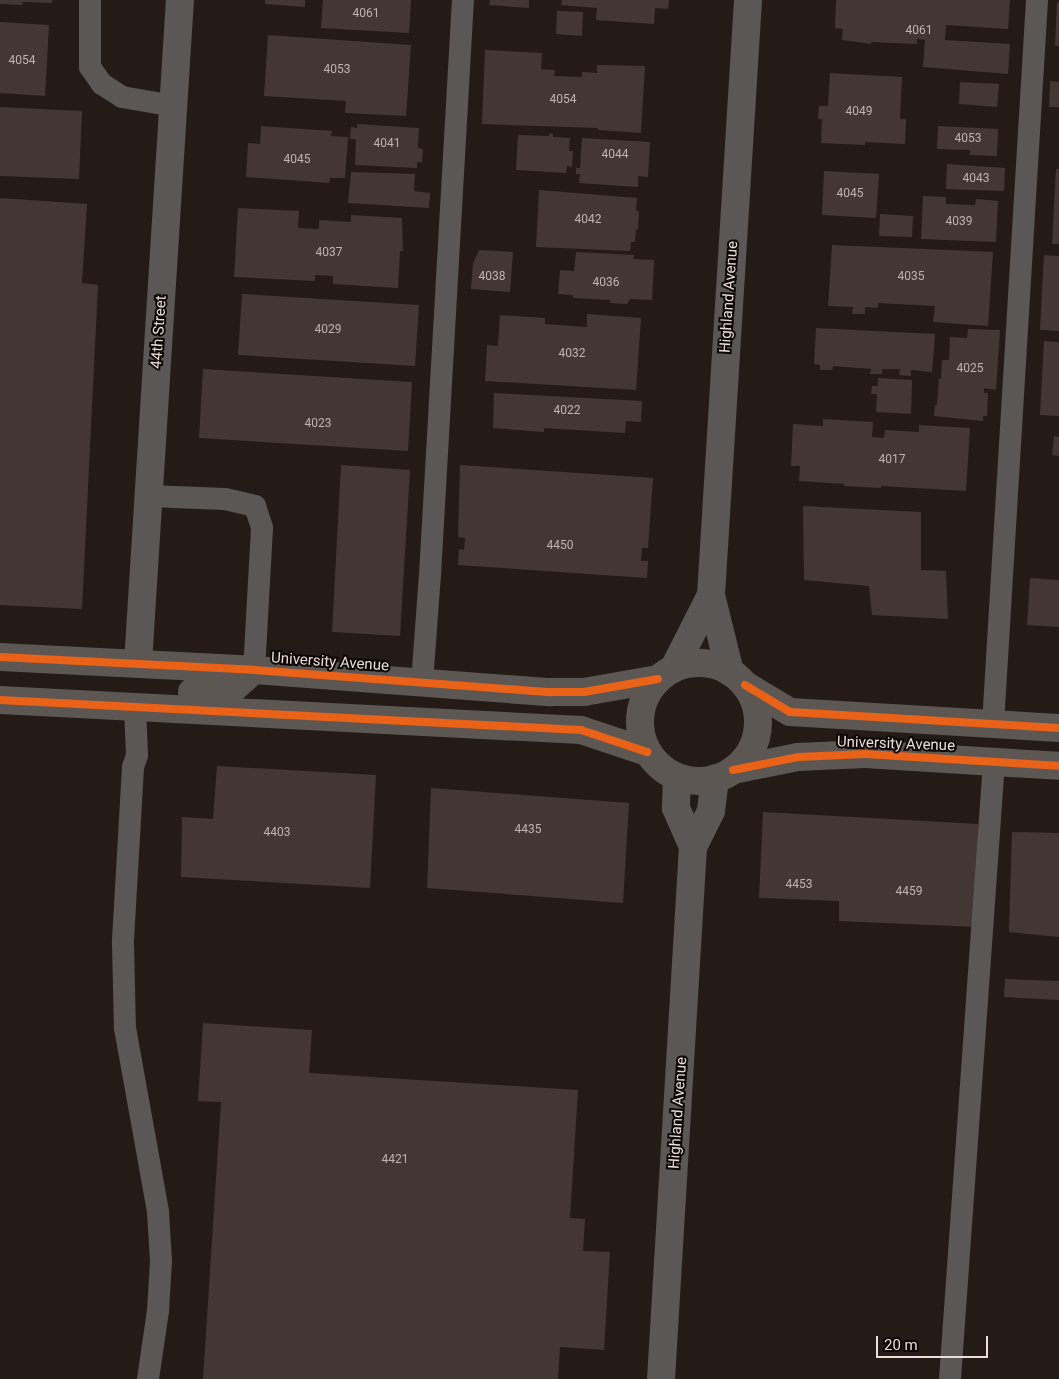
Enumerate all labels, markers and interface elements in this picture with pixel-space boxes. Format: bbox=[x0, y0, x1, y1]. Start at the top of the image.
house number: 4061 bbox=[353, 7, 379, 21]
house number: 4061 bbox=[906, 24, 932, 38]
house number: 4054 bbox=[9, 54, 35, 68]
house number: 4053 bbox=[324, 63, 350, 77]
house number: 4054 bbox=[550, 93, 576, 107]
house number: 4049 bbox=[846, 105, 872, 119]
house number: 4053 bbox=[955, 132, 981, 146]
house number: 4041 bbox=[374, 137, 400, 151]
house number: 4044 bbox=[602, 148, 628, 162]
house number: 4045 bbox=[284, 153, 310, 167]
house number: 4043 bbox=[963, 172, 989, 186]
house number: 4045 bbox=[837, 187, 863, 201]
house number: 4042 bbox=[575, 213, 601, 227]
house number: 4039 bbox=[946, 215, 972, 229]
street label: Highland Avenue bbox=[716, 240, 742, 354]
house number: 4037 bbox=[316, 246, 342, 260]
house number: 4038 bbox=[479, 270, 505, 284]
house number: 4035 bbox=[898, 270, 924, 284]
house number: 4036 bbox=[593, 276, 619, 290]
street label: 44th Street bbox=[147, 295, 171, 369]
house number: 4029 bbox=[315, 323, 341, 337]
house number: 4032 bbox=[559, 347, 585, 361]
house number: 4025 bbox=[957, 362, 983, 376]
house number: 4022 bbox=[554, 404, 580, 418]
house number: 4023 bbox=[305, 417, 331, 431]
house number: 4017 bbox=[879, 453, 905, 467]
house number: 4450 bbox=[547, 539, 573, 553]
street label: University Avenue bbox=[271, 649, 389, 675]
street label: University Avenue bbox=[837, 733, 955, 755]
house number: 4435 bbox=[515, 823, 541, 837]
house number: 4403 bbox=[264, 826, 290, 840]
house number: 4453 bbox=[786, 878, 812, 892]
house number: 4459 bbox=[896, 885, 922, 899]
street label: Highland Avenue bbox=[665, 1056, 691, 1170]
house number: 4421 bbox=[382, 1153, 408, 1167]
scale bar bbox=[879, 1326, 992, 1358]
text: 20 m bbox=[884, 1336, 918, 1354]

